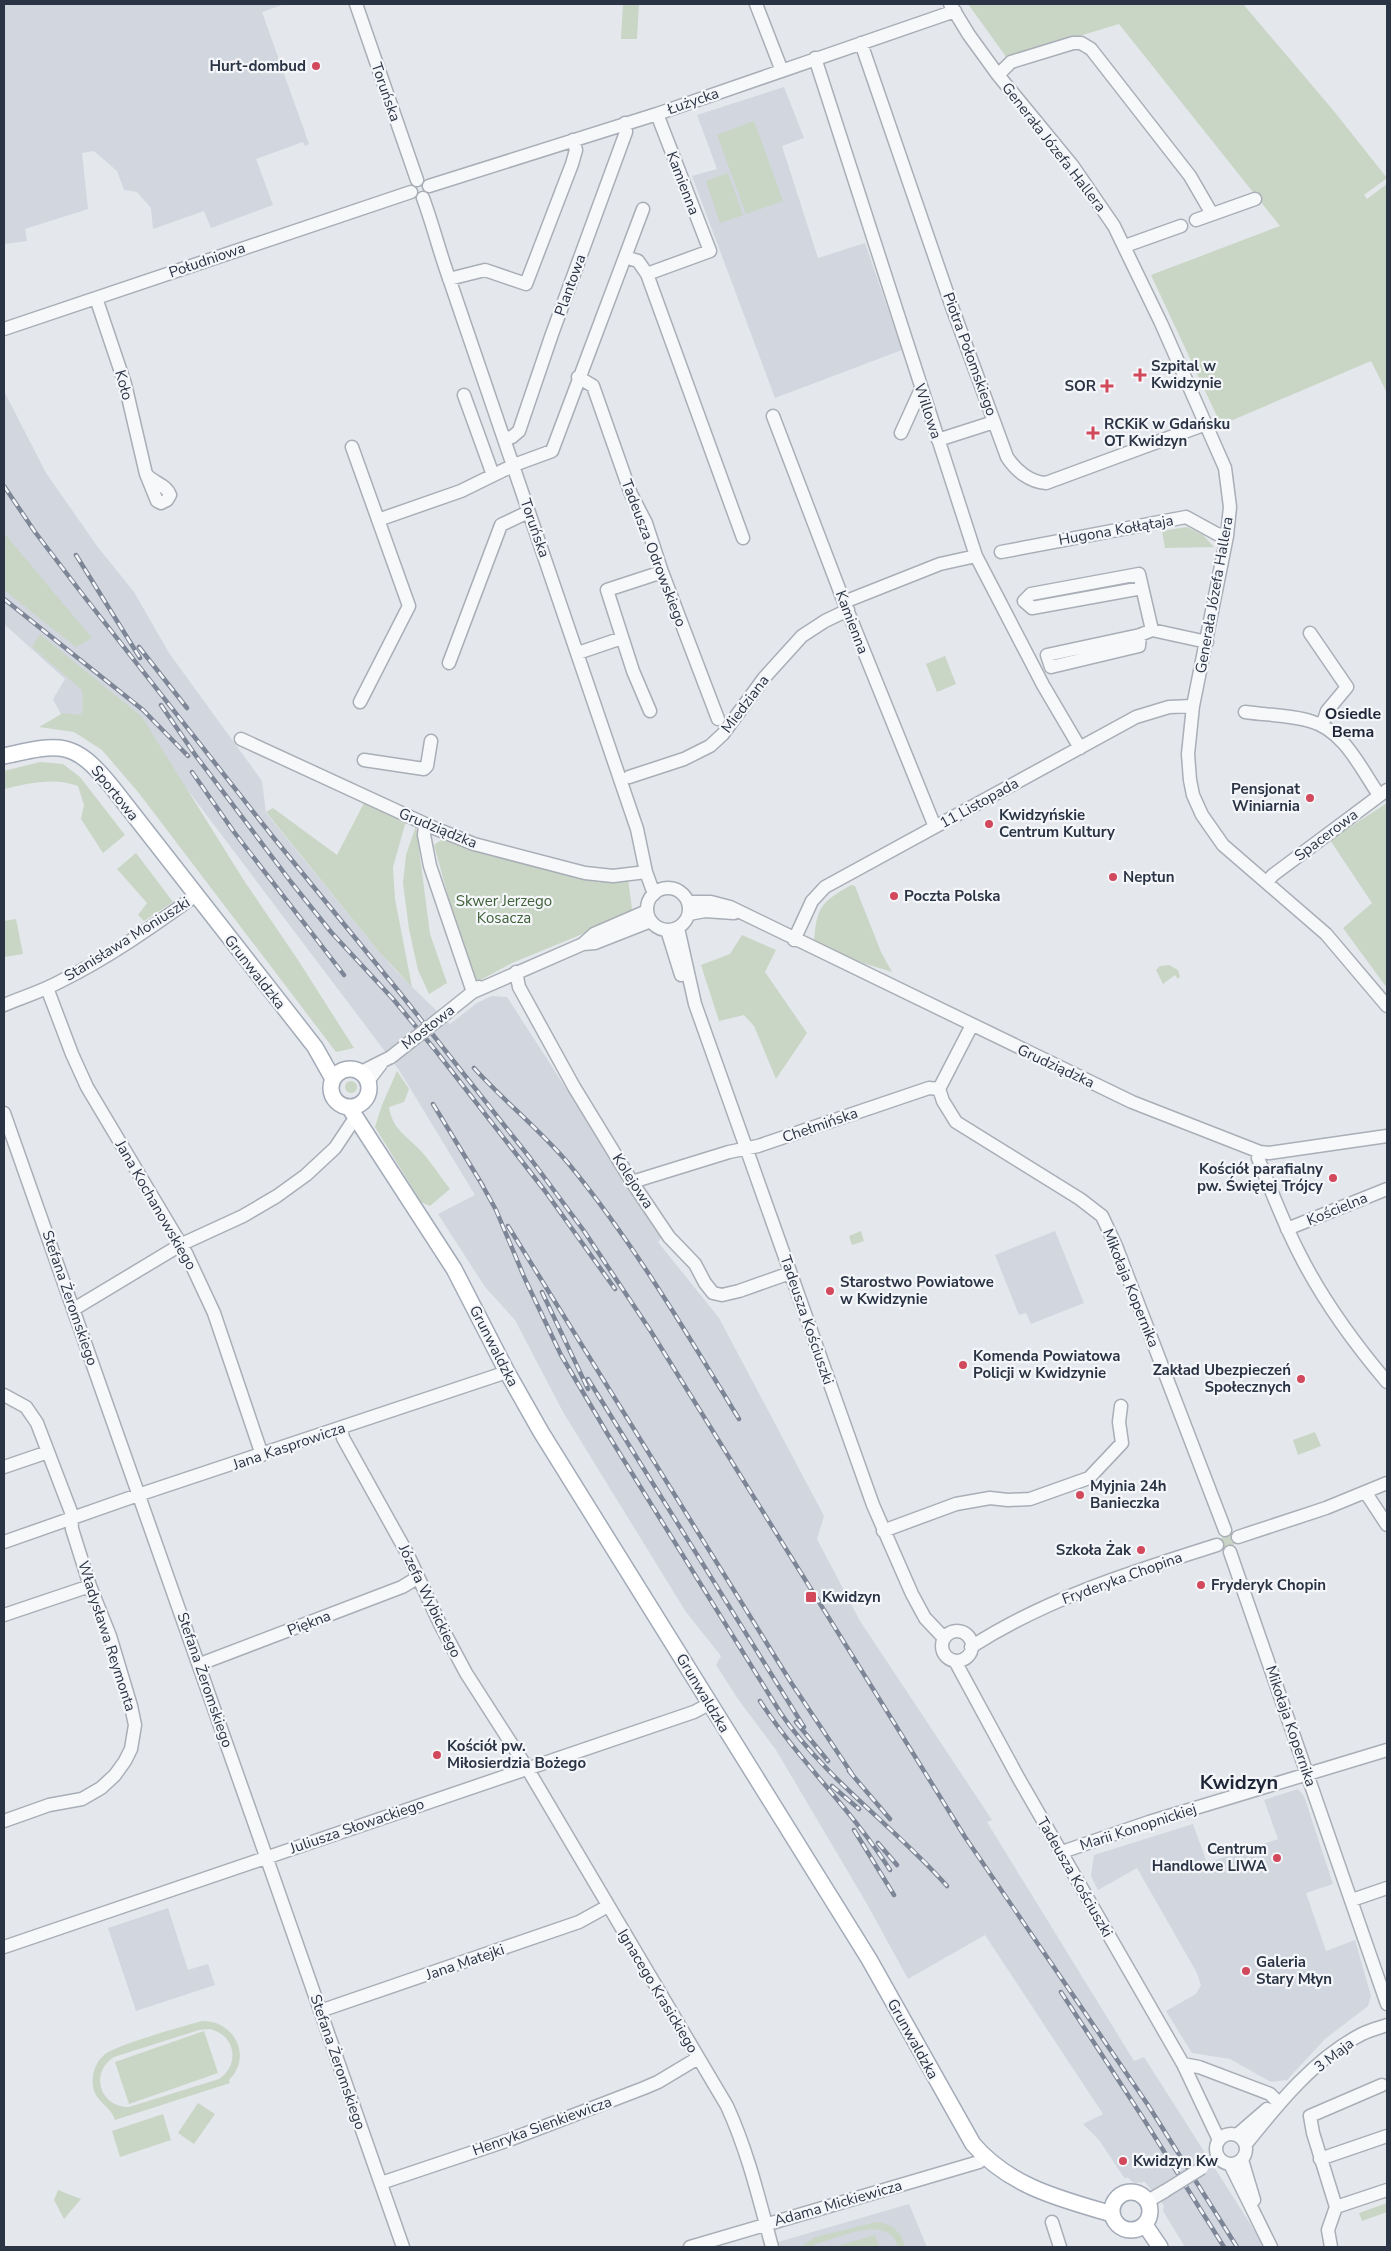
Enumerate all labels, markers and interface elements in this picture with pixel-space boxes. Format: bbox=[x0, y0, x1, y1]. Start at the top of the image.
place label: Hurt-dombud bbox=[210, 56, 306, 76]
marker: Hurt-dombud bbox=[310, 60, 322, 72]
street label: Toruńska bbox=[367, 60, 405, 124]
street label: Generała Józefa Hallera bbox=[997, 78, 1111, 216]
street label: Łużycka bbox=[664, 83, 721, 119]
street label: Kamienna bbox=[662, 148, 704, 218]
street label: Południowa bbox=[166, 238, 248, 282]
street label: Plantowa bbox=[550, 251, 590, 319]
street label: Piotra Połomskiego bbox=[938, 290, 1002, 418]
place label: Szpital w Kwidzynie bbox=[1151, 356, 1222, 393]
street label: Koło bbox=[110, 368, 138, 402]
marker: Szpital w Kwidzynie bbox=[1133, 368, 1147, 382]
place label: SOR bbox=[1064, 376, 1097, 396]
marker: SOR bbox=[1100, 379, 1114, 393]
street label: Willowa bbox=[910, 381, 946, 441]
place label: RCKiK w Gdańsku OT Kwidzyn bbox=[1104, 414, 1230, 451]
marker: RCKiK w Gdańsku OT Kwidzyn bbox=[1086, 426, 1100, 440]
street label: Tadeusza Odrowskiego bbox=[617, 476, 691, 630]
street label: Toruńska bbox=[516, 496, 554, 560]
street label: Hugona Kołłątaja bbox=[1057, 510, 1175, 550]
street label: Generała Józefa Hallera bbox=[1190, 515, 1238, 675]
street label: Kamienna bbox=[831, 587, 873, 657]
street label: Miedziana bbox=[717, 671, 773, 737]
district label: Osiedle Bema bbox=[1325, 703, 1382, 743]
street label: Sportowa bbox=[86, 761, 144, 825]
street label: 11 Listopada bbox=[936, 773, 1022, 833]
place label: Pensjonat Winiarnia bbox=[1231, 779, 1300, 816]
marker: Pensjonat Winiarnia bbox=[1304, 792, 1316, 804]
street label: Grudziądzka bbox=[396, 803, 480, 853]
place label: Kwidzyńskie Centrum Kultury bbox=[999, 805, 1115, 842]
street label: Spacerowa bbox=[1290, 805, 1362, 865]
marker: Kwidzyńskie Centrum Kultury bbox=[983, 818, 995, 830]
place label: Neptun bbox=[1123, 867, 1175, 887]
marker: Neptun bbox=[1107, 871, 1119, 883]
place label: Poczta Polska bbox=[904, 886, 1001, 906]
marker: Poczta Polska bbox=[888, 890, 900, 902]
park label: Skwer Jerzego Kosacza bbox=[456, 891, 552, 928]
street label: Stanisława Moniuszki bbox=[60, 892, 194, 986]
street label: Grunwaldzka bbox=[220, 931, 290, 1013]
street label: Mostowa bbox=[397, 1000, 459, 1054]
street label: Grudziądzka bbox=[1014, 1039, 1098, 1093]
street label: Chełmińska bbox=[780, 1103, 860, 1147]
street label: Jana Kochanowskiego bbox=[110, 1136, 201, 1273]
street label: Kolejowa bbox=[608, 1150, 658, 1212]
place label: Kościół parafialny pw. Świętej Trójcy bbox=[1197, 1159, 1323, 1196]
marker: Kościół parafialny pw. Świętej Trójcy bbox=[1327, 1172, 1339, 1184]
street label: Kościelna bbox=[1304, 1188, 1370, 1230]
street label: Mikołaja Kopernika bbox=[1098, 1226, 1164, 1350]
street label: Stefana Żeromskiego bbox=[37, 1228, 103, 1368]
street label: Tadeusza Kościuszki bbox=[775, 1253, 839, 1387]
place label: Starostwo Powiatowe w Kwidzynie bbox=[840, 1272, 994, 1309]
marker: Starostwo Powiatowe w Kwidzynie bbox=[824, 1285, 836, 1297]
street label: Grunwaldzka bbox=[465, 1302, 523, 1390]
place label: Komenda Powiatowa Policji w Kwidzynie bbox=[973, 1346, 1120, 1383]
marker: Komenda Powiatowa Policji w Kwidzynie bbox=[957, 1359, 969, 1371]
place label: Zakład Ubezpieczeń Społecznych bbox=[1153, 1360, 1291, 1397]
marker: Zakład Ubezpieczeń Społecznych bbox=[1295, 1373, 1307, 1385]
street label: Jana Kasprowicza bbox=[229, 1417, 348, 1475]
place label: Myjnia 24h Banieczka bbox=[1090, 1476, 1166, 1513]
marker: Myjnia 24h Banieczka bbox=[1074, 1489, 1086, 1501]
street label: Józefa Wybickiego bbox=[393, 1540, 466, 1661]
place label: Szkoła Żak bbox=[1056, 1540, 1132, 1560]
marker: Szkoła Żak bbox=[1135, 1544, 1147, 1556]
street label: Fryderyka Chopina bbox=[1059, 1547, 1185, 1609]
street label: Władysława Reymonta bbox=[73, 1558, 141, 1714]
place label: Fryderyk Chopin bbox=[1211, 1575, 1326, 1595]
marker: Fryderyk Chopin bbox=[1195, 1579, 1207, 1591]
place label: Kwidzyn bbox=[822, 1587, 881, 1607]
marker: Kwidzyn bbox=[804, 1590, 818, 1604]
street label: Piękna bbox=[284, 1606, 334, 1640]
street label: Stefana Żeromskiego bbox=[172, 1610, 238, 1750]
street label: Grunwaldzka bbox=[672, 1650, 734, 1736]
street label: Mikołaja Kopernika bbox=[1261, 1663, 1321, 1789]
place label: Kościół pw. Miłosierdzia Bożego bbox=[447, 1736, 586, 1773]
marker: Kościół pw. Miłosierdzia Bożego bbox=[431, 1749, 443, 1761]
district label: Kwidzyn bbox=[1200, 1769, 1278, 1796]
street label: Juliusza Słowackiego bbox=[286, 1794, 427, 1859]
street label: Marii Konopnickiej bbox=[1077, 1799, 1199, 1855]
street label: Tadeusza Kościuszki bbox=[1032, 1813, 1118, 1941]
place label: Centrum Handlowe LIWA bbox=[1152, 1839, 1268, 1876]
marker: Centrum Handlowe LIWA bbox=[1271, 1852, 1283, 1864]
street label: Ignacego Krasickiego bbox=[613, 1925, 703, 2057]
street label: Jana Matejki bbox=[422, 1939, 507, 1985]
place label: Galeria Stary Młyn bbox=[1256, 1952, 1332, 1989]
marker: Galeria Stary Młyn bbox=[1240, 1965, 1252, 1977]
street label: Stefana Żeromskiego bbox=[305, 1992, 371, 2132]
street label: Grunwaldzka bbox=[883, 1995, 943, 2083]
street label: 3 Maja bbox=[1310, 2033, 1358, 2077]
street label: Henryka Sienkiewicza bbox=[470, 2092, 614, 2160]
place label: Kwidzyn Kw bbox=[1133, 2151, 1218, 2171]
marker: Kwidzyn Kw bbox=[1117, 2155, 1129, 2167]
street label: Adama Mickiewicza bbox=[772, 2175, 904, 2231]

